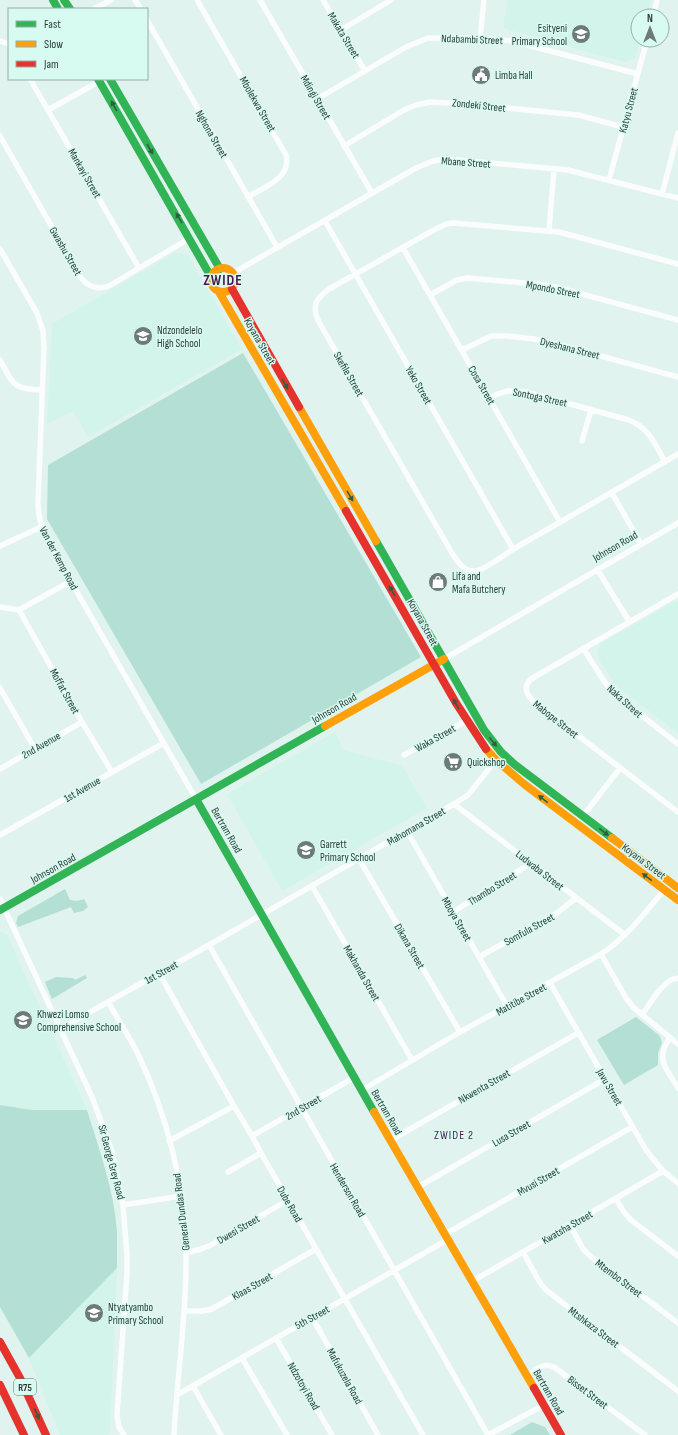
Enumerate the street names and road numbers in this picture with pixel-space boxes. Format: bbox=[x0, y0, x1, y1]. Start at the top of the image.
street label: Makata Street bbox=[325, 10, 363, 61]
street label: Ndabambi Street bbox=[441, 32, 504, 47]
street label: Mdingi Street bbox=[298, 73, 334, 122]
street label: Mbolekwa Street bbox=[237, 74, 279, 135]
street label: Katyu Street bbox=[616, 85, 641, 134]
street label: Zondeki Street bbox=[452, 96, 507, 115]
street label: Nghona Street bbox=[193, 108, 231, 161]
street label: Mankayi Street bbox=[65, 146, 104, 201]
street label: Mbane Street bbox=[441, 154, 492, 171]
street label: Gwashu Street bbox=[46, 225, 85, 278]
street label: Mpondo Street bbox=[525, 278, 582, 301]
street label: Koyana Street bbox=[241, 316, 278, 367]
street label: Dyeshana Street bbox=[539, 335, 602, 362]
street label: Skefile Street bbox=[331, 350, 367, 399]
street label: Cosa Street bbox=[465, 363, 498, 408]
street label: Yeko Street bbox=[402, 364, 435, 407]
street label: Sontoga Street bbox=[512, 385, 569, 410]
street label: Van der Kemp Road bbox=[36, 524, 81, 593]
street label: Johnson Road bbox=[590, 528, 640, 565]
street label: Koyana Street bbox=[404, 597, 441, 648]
street label: Moffat Street bbox=[47, 666, 83, 717]
street label: Naka Street bbox=[604, 682, 646, 721]
street label: Johnson Road bbox=[309, 690, 359, 727]
street label: Mabope Street bbox=[530, 698, 581, 741]
street label: Waka Street bbox=[413, 722, 458, 755]
street label: 2nd Avenue bbox=[20, 729, 63, 762]
street label: 1st Avenue bbox=[62, 774, 103, 805]
street label: Mahomana Street bbox=[385, 804, 448, 848]
street label: Bertram Road bbox=[208, 805, 245, 856]
street label: Koyana Street bbox=[619, 841, 669, 882]
street label: Ludwaba Street bbox=[513, 848, 567, 894]
street label: Johnson Road bbox=[28, 851, 78, 887]
street label: Thambo Street bbox=[466, 868, 519, 908]
street label: Mboya Street bbox=[439, 895, 475, 944]
street label: Somfula Street bbox=[502, 910, 557, 949]
street label: Dikana Street bbox=[391, 921, 428, 972]
street label: Makhanda Street bbox=[340, 943, 383, 1004]
street label: 1st Street bbox=[142, 958, 181, 987]
street label: Matitibe Street bbox=[494, 980, 549, 1019]
street label: Nkwenta Street bbox=[456, 1066, 513, 1106]
street label: Javu Street bbox=[593, 1066, 626, 1108]
street label: Bertram Road bbox=[368, 1087, 405, 1138]
street label: 2nd Street bbox=[283, 1092, 324, 1123]
street label: Lusa Street bbox=[490, 1117, 533, 1150]
street label: Sir George Grey Road bbox=[95, 1123, 128, 1201]
street label: Henderson Road bbox=[327, 1161, 368, 1220]
street label: Mvusi Street bbox=[515, 1164, 562, 1199]
street label: General Dundas Road bbox=[170, 1172, 193, 1251]
street label: Dube Road bbox=[274, 1184, 305, 1225]
street label: Kwatsha Street bbox=[540, 1207, 595, 1247]
street label: Dwesi Street bbox=[215, 1212, 262, 1247]
street label: Mtembo Street bbox=[593, 1257, 645, 1301]
street label: Klaas Street bbox=[230, 1269, 275, 1303]
street label: 5th Street bbox=[293, 1302, 332, 1332]
street label: Mtshkaza Street bbox=[566, 1304, 622, 1351]
street label: Mafukuzela Road bbox=[324, 1346, 365, 1407]
street label: Ndzotoyi Road bbox=[285, 1360, 323, 1413]
street label: Bertram Road bbox=[530, 1367, 567, 1418]
street label: Bisset Street bbox=[565, 1373, 611, 1412]
road number: R75 bbox=[14, 1379, 36, 1395]

